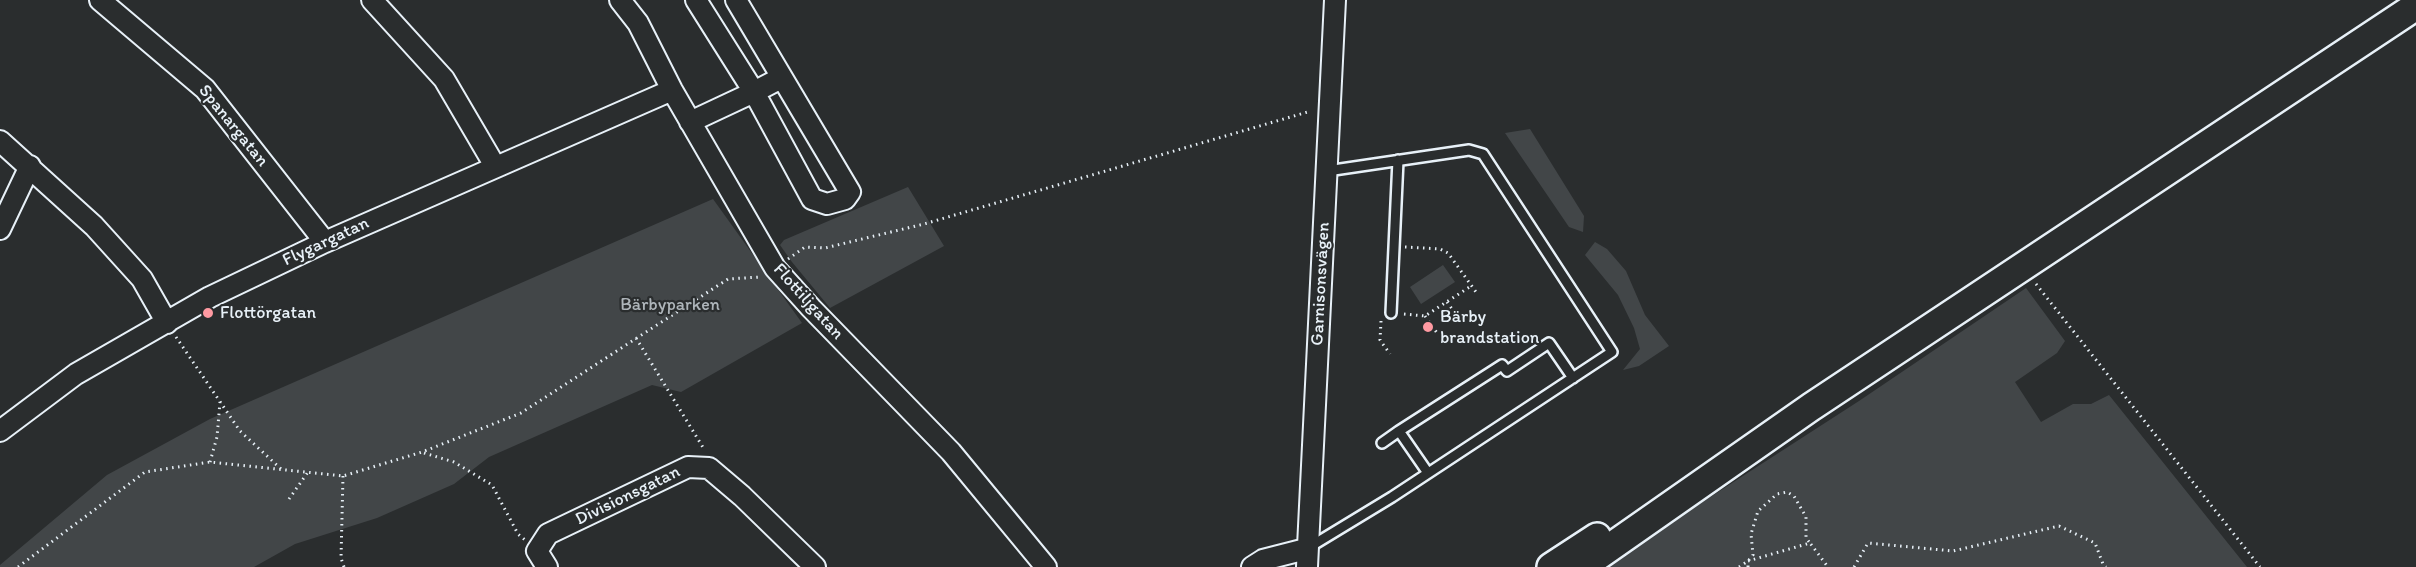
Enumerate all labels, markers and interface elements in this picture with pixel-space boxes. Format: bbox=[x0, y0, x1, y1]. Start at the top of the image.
street label: Spanargatan bbox=[193, 81, 273, 171]
street label: Flygargatan bbox=[279, 213, 373, 271]
street label: Garnisonsvägen bbox=[1307, 222, 1335, 346]
street label: Flottiljgatan bbox=[768, 259, 848, 345]
park label: Bärbyparken bbox=[620, 294, 720, 316]
place label: Flottörgatan bbox=[220, 302, 316, 324]
marker: Flottörgatan bbox=[201, 306, 215, 320]
place label: Bärby brandstation bbox=[1440, 306, 1539, 348]
marker: Bärby brandstation bbox=[1421, 320, 1435, 334]
street label: Divisionsgatan bbox=[572, 461, 684, 531]

